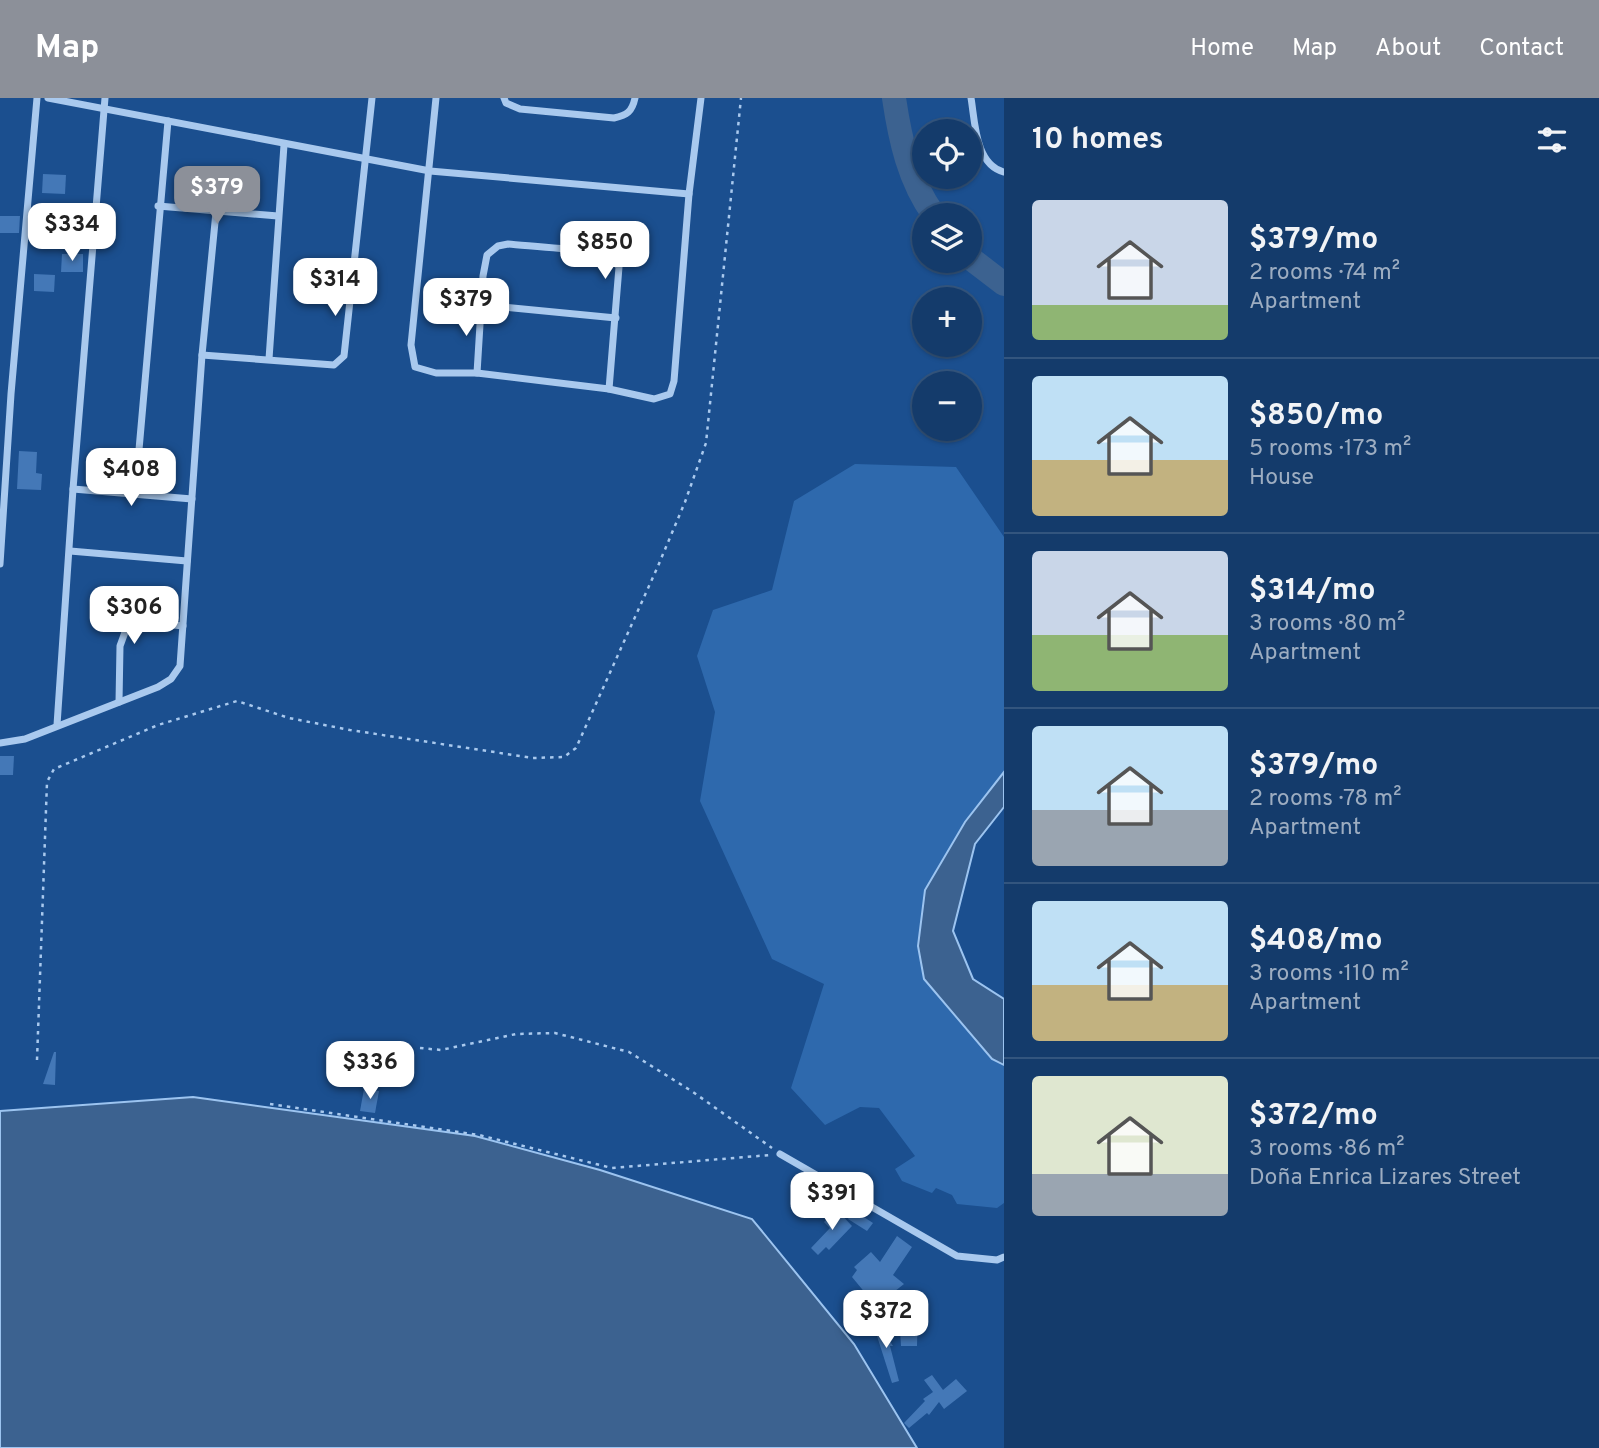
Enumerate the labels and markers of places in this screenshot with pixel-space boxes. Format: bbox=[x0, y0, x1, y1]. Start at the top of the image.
pin: $379 bbox=[176, 166, 258, 226]
pin: $334 bbox=[31, 204, 113, 263]
pin: $850 bbox=[564, 222, 646, 281]
pin: $314 bbox=[294, 258, 376, 318]
pin: $379 bbox=[425, 278, 507, 338]
pin: $408 bbox=[90, 448, 172, 508]
pin: $306 bbox=[93, 587, 175, 646]
pin: $336 bbox=[329, 1042, 411, 1101]
pin: $391 bbox=[791, 1172, 873, 1232]
pin: $372 bbox=[845, 1290, 927, 1350]

